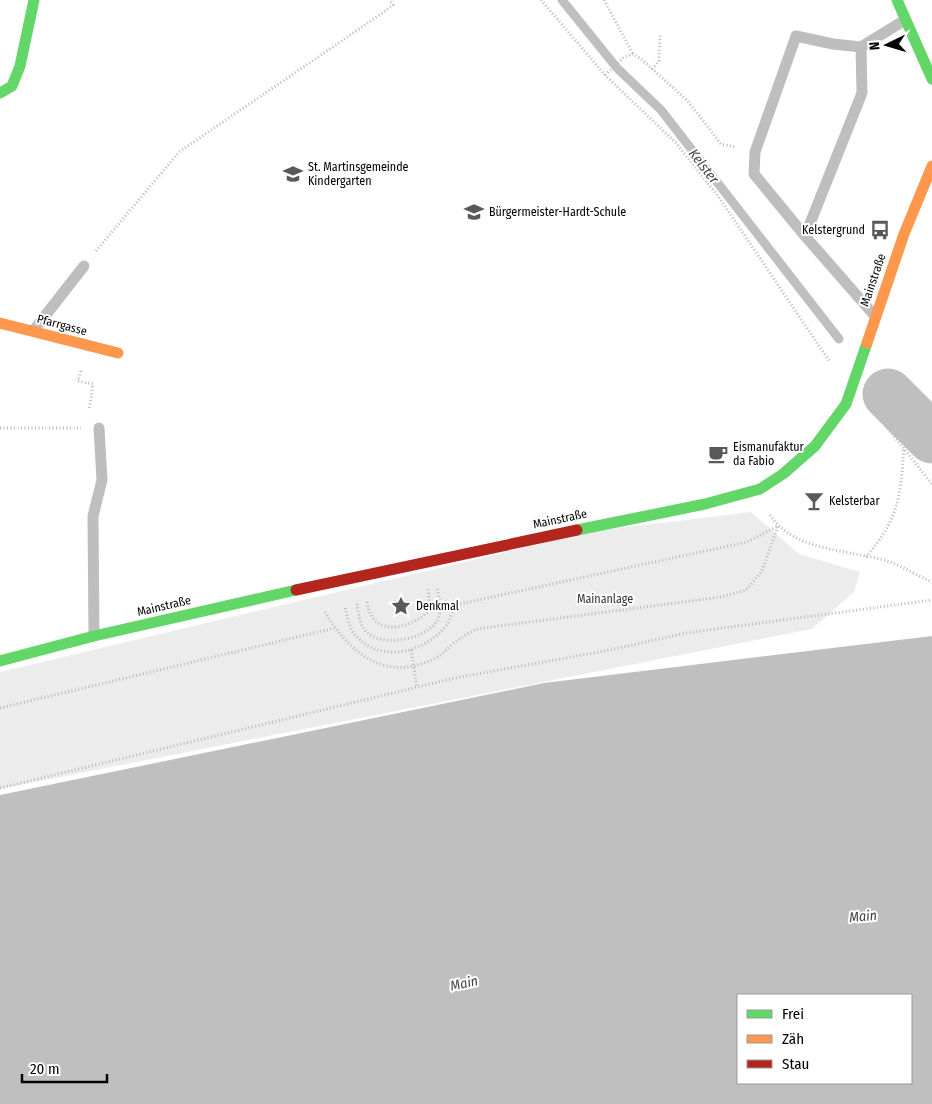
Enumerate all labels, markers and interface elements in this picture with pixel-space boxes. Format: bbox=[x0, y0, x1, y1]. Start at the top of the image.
north arrow bbox=[862, 20, 912, 70]
text: N bbox=[866, 41, 883, 51]
water label: Kelster bbox=[685, 146, 723, 188]
place label: St. Martinsgemeinde Kindergarten bbox=[308, 160, 409, 188]
school or university icon: St. Martinsgemeinde Kindergarten bbox=[282, 163, 304, 185]
school or university icon: Bürgermeister-Hardt-Schule bbox=[463, 201, 485, 223]
place label: Bürgermeister-Hardt-Schule bbox=[489, 205, 626, 219]
bus stop icon: Kelstergrund bbox=[869, 219, 891, 241]
place label: Kelstergrund bbox=[802, 223, 865, 237]
street label: Mainstraße bbox=[857, 252, 889, 308]
street label: Pfarrgasse bbox=[36, 312, 89, 338]
place label: Eismanufaktur da Fabio bbox=[733, 440, 805, 468]
cafe icon: Eismanufaktur da Fabio bbox=[707, 443, 729, 465]
bar icon: Kelsterbar bbox=[803, 490, 825, 512]
place label: Kelsterbar bbox=[829, 494, 880, 508]
street label: Mainstraße bbox=[532, 506, 588, 532]
park label: Mainanlage bbox=[577, 592, 633, 606]
street label: Mainstraße bbox=[136, 593, 192, 619]
place icon: Denkmal bbox=[390, 595, 412, 617]
place label: Denkmal bbox=[416, 599, 459, 613]
water label: Main bbox=[848, 907, 878, 926]
water label: Main bbox=[449, 972, 480, 995]
legend bbox=[737, 994, 912, 1084]
text: Frei bbox=[782, 1005, 804, 1023]
text: Zäh bbox=[782, 1030, 804, 1048]
scale bar bbox=[22, 1052, 108, 1084]
text: Stau bbox=[782, 1055, 809, 1073]
text: 20 m bbox=[30, 1060, 60, 1078]

